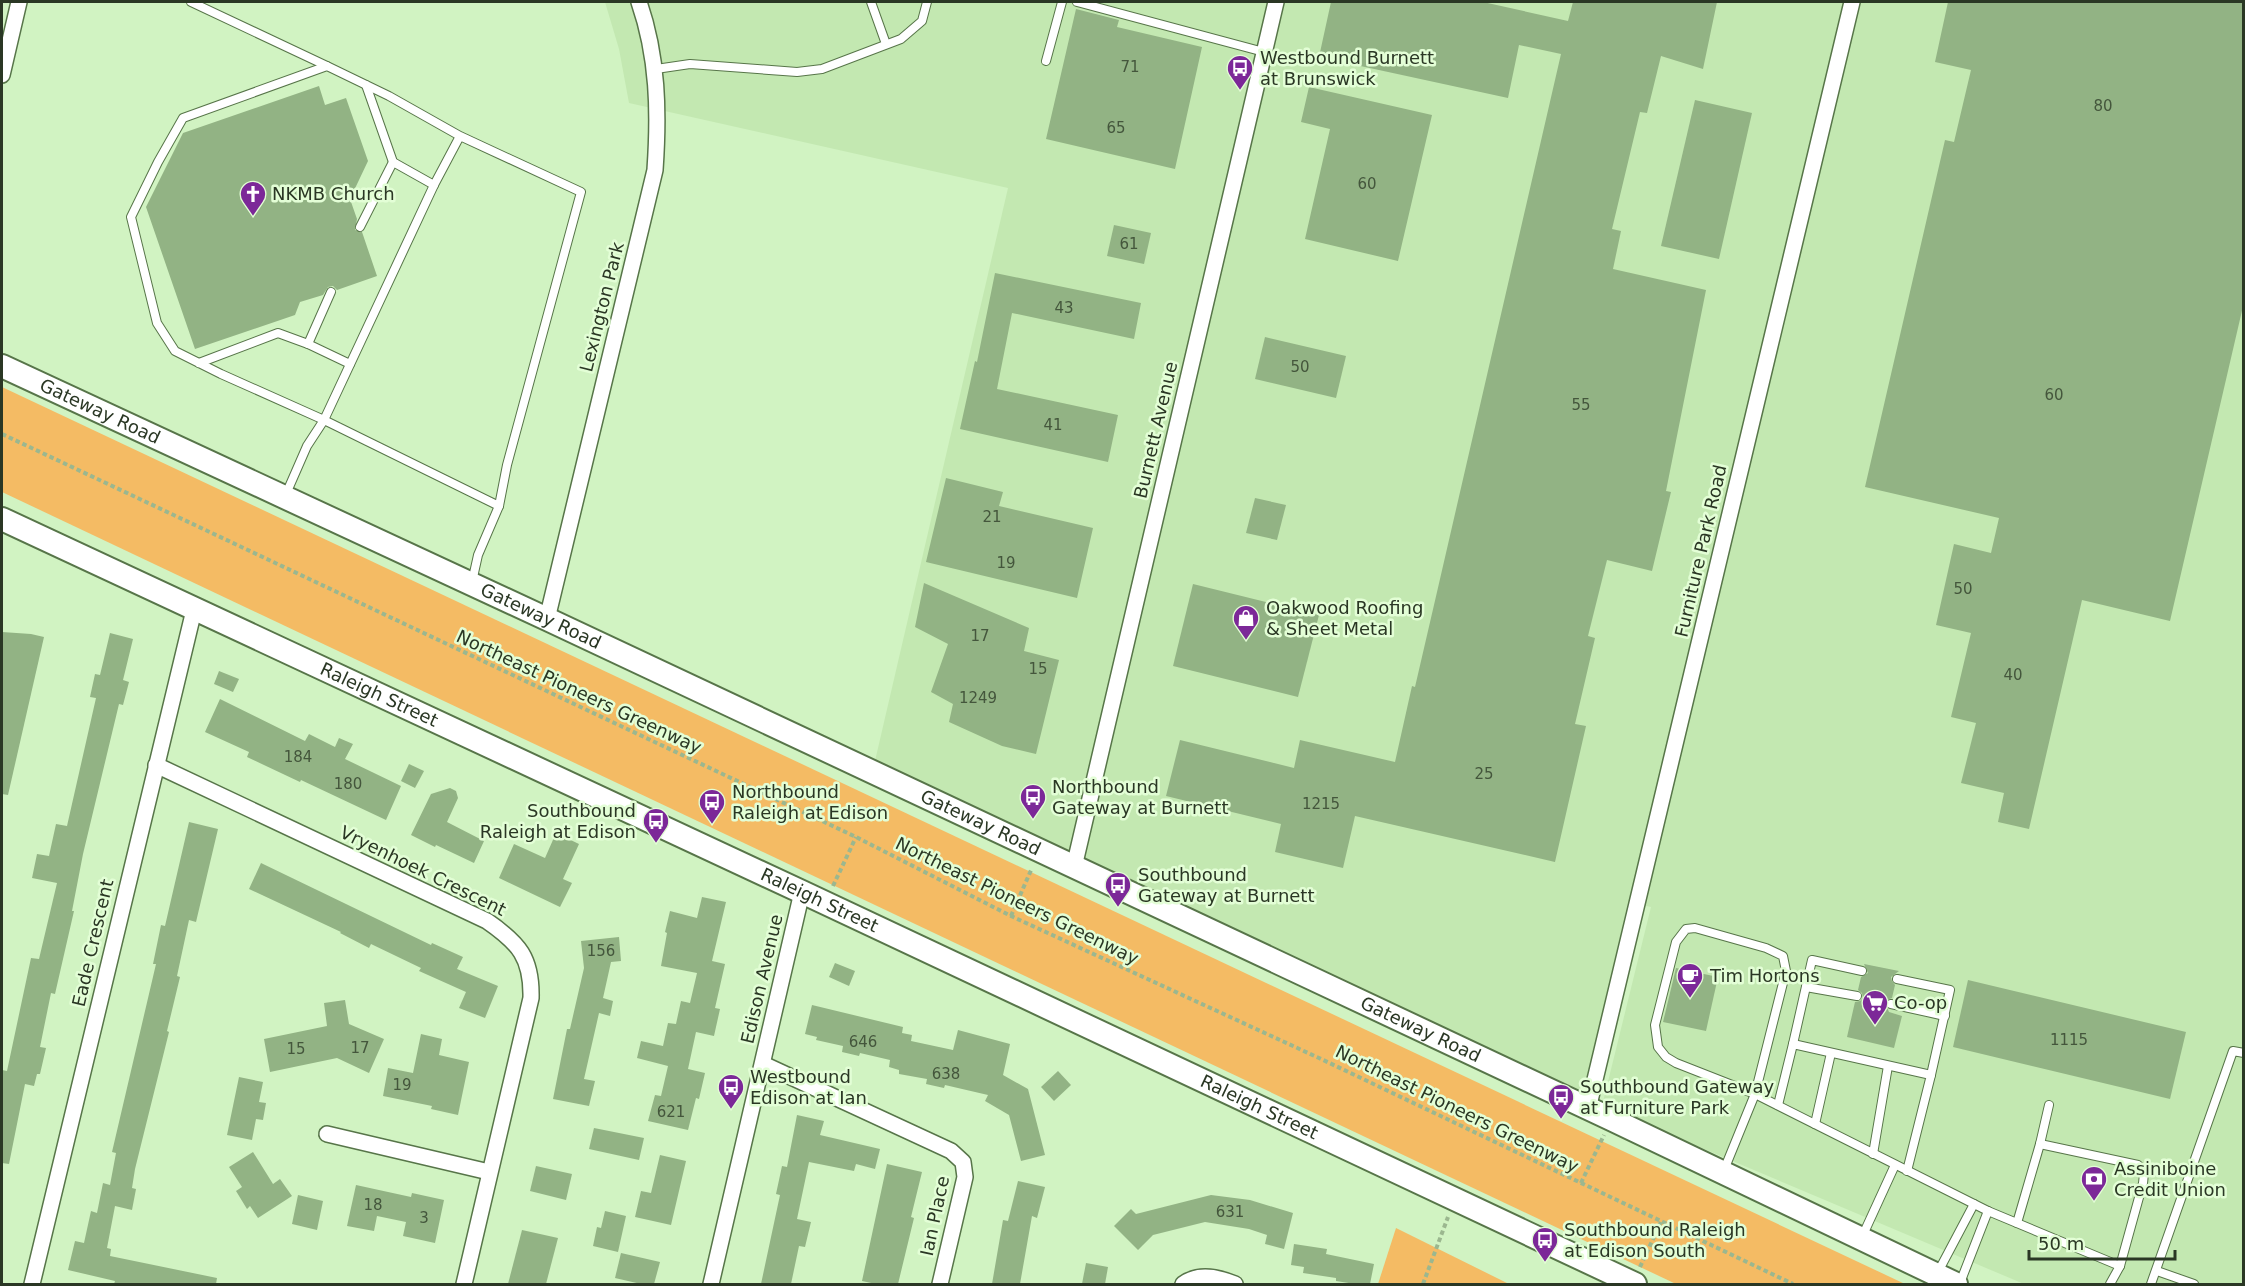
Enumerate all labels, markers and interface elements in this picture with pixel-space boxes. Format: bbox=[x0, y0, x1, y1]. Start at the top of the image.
place label: Westbound Burnett at Brunswick bbox=[1260, 47, 1434, 89]
bus stop icon: Westbound Burnett at Brunswick bbox=[1225, 53, 1255, 91]
house number: 71 bbox=[1120, 58, 1140, 76]
house number: 80 bbox=[2093, 97, 2113, 115]
house number: 65 bbox=[1106, 119, 1126, 137]
house number: 60 bbox=[1357, 175, 1377, 193]
church icon: NKMB Church bbox=[238, 179, 268, 217]
place label: NKMB Church bbox=[272, 183, 395, 204]
house number: 61 bbox=[1119, 235, 1139, 253]
street label: Lexington Park bbox=[575, 239, 628, 374]
house number: 43 bbox=[1054, 299, 1074, 317]
house number: 50 bbox=[1290, 358, 1310, 376]
street label: Burnett Avenue bbox=[1130, 359, 1181, 500]
street label: Gateway Road bbox=[37, 374, 164, 448]
house number: 60 bbox=[2044, 386, 2064, 404]
house number: 55 bbox=[1571, 396, 1591, 414]
house number: 41 bbox=[1043, 416, 1063, 434]
street label: Furniture Park Road bbox=[1670, 463, 1731, 639]
house number: 21 bbox=[982, 508, 1002, 526]
house number: 19 bbox=[996, 554, 1016, 572]
street label: Gateway Road bbox=[477, 579, 605, 653]
house number: 50 bbox=[1953, 580, 1973, 598]
place label: Oakwood Roofing & Sheet Metal bbox=[1266, 597, 1423, 639]
shop icon: Oakwood Roofing & Sheet Metal bbox=[1231, 603, 1261, 641]
street label: Northeast Pioneers Greenway bbox=[453, 625, 705, 758]
house number: 17 bbox=[970, 627, 990, 645]
street label: Raleigh Street bbox=[317, 658, 442, 731]
house number: 15 bbox=[1028, 660, 1048, 678]
house number: 40 bbox=[2003, 666, 2023, 684]
house number: 1249 bbox=[959, 689, 997, 707]
house number: 184 bbox=[284, 748, 312, 766]
house number: 25 bbox=[1474, 765, 1494, 783]
house number: 180 bbox=[334, 775, 362, 793]
place label: Northbound Gateway at Burnett bbox=[1052, 776, 1228, 818]
place label: Northbound Raleigh at Edison bbox=[732, 781, 888, 823]
bus stop icon: Northbound Gateway at Burnett bbox=[1018, 782, 1048, 820]
street label: Gateway Road bbox=[917, 785, 1044, 860]
bus stop icon: Northbound Raleigh at Edison bbox=[697, 787, 727, 825]
house number: 1215 bbox=[1302, 795, 1340, 813]
place label: Southbound Raleigh at Edison bbox=[480, 800, 636, 842]
bus stop icon: Southbound Raleigh at Edison bbox=[641, 806, 671, 844]
street label: Vryenhoek Crescent bbox=[337, 821, 510, 920]
street label: Northeast Pioneers Greenway bbox=[892, 832, 1143, 969]
street label: Raleigh Street bbox=[757, 863, 882, 936]
place label: Southbound Gateway at Burnett bbox=[1138, 864, 1314, 906]
bus stop icon: Southbound Gateway at Burnett bbox=[1103, 870, 1133, 908]
street label: Eade Crescent bbox=[68, 877, 117, 1009]
street label: Edison Avenue bbox=[736, 912, 787, 1046]
house number: 156 bbox=[587, 942, 615, 960]
cafe icon: Tim Hortons bbox=[1675, 961, 1705, 999]
place label: Tim Hortons bbox=[1709, 965, 1820, 986]
supermarket icon: Co-op bbox=[1860, 988, 1890, 1026]
street label: Gateway Road bbox=[1357, 992, 1484, 1066]
place label: Co-op bbox=[1894, 992, 1947, 1013]
house number: 1115 bbox=[2050, 1031, 2088, 1049]
house number: 646 bbox=[849, 1033, 877, 1051]
house number: 17 bbox=[350, 1039, 370, 1057]
house number: 15 bbox=[286, 1040, 306, 1058]
street label: Northeast Pioneers Greenway bbox=[1332, 1040, 1583, 1177]
house number: 638 bbox=[932, 1065, 960, 1083]
place label: Westbound Edison at Ian bbox=[750, 1066, 867, 1108]
street label: Raleigh Street bbox=[1197, 1070, 1322, 1143]
bus stop icon: Westbound Edison at Ian bbox=[716, 1072, 746, 1110]
house number: 19 bbox=[392, 1076, 412, 1094]
place label: Southbound Gateway at Furniture Park bbox=[1580, 1076, 1775, 1118]
bus stop icon: Southbound Gateway at Furniture Park bbox=[1546, 1082, 1576, 1120]
house number: 621 bbox=[657, 1103, 685, 1121]
place label: Assiniboine Credit Union bbox=[2114, 1158, 2226, 1200]
bank icon: Assiniboine Credit Union bbox=[2079, 1164, 2109, 1202]
street label: Ian Place bbox=[916, 1174, 953, 1258]
house number: 18 bbox=[363, 1196, 383, 1214]
house number: 631 bbox=[1216, 1203, 1244, 1221]
house number: 3 bbox=[419, 1209, 429, 1227]
place label: Southbound Raleigh at Edison South bbox=[1564, 1219, 1746, 1261]
scale bar bbox=[2029, 1223, 2174, 1261]
bus stop icon: Southbound Raleigh at Edison South bbox=[1530, 1225, 1560, 1263]
text: 50 m bbox=[2038, 1233, 2084, 1254]

